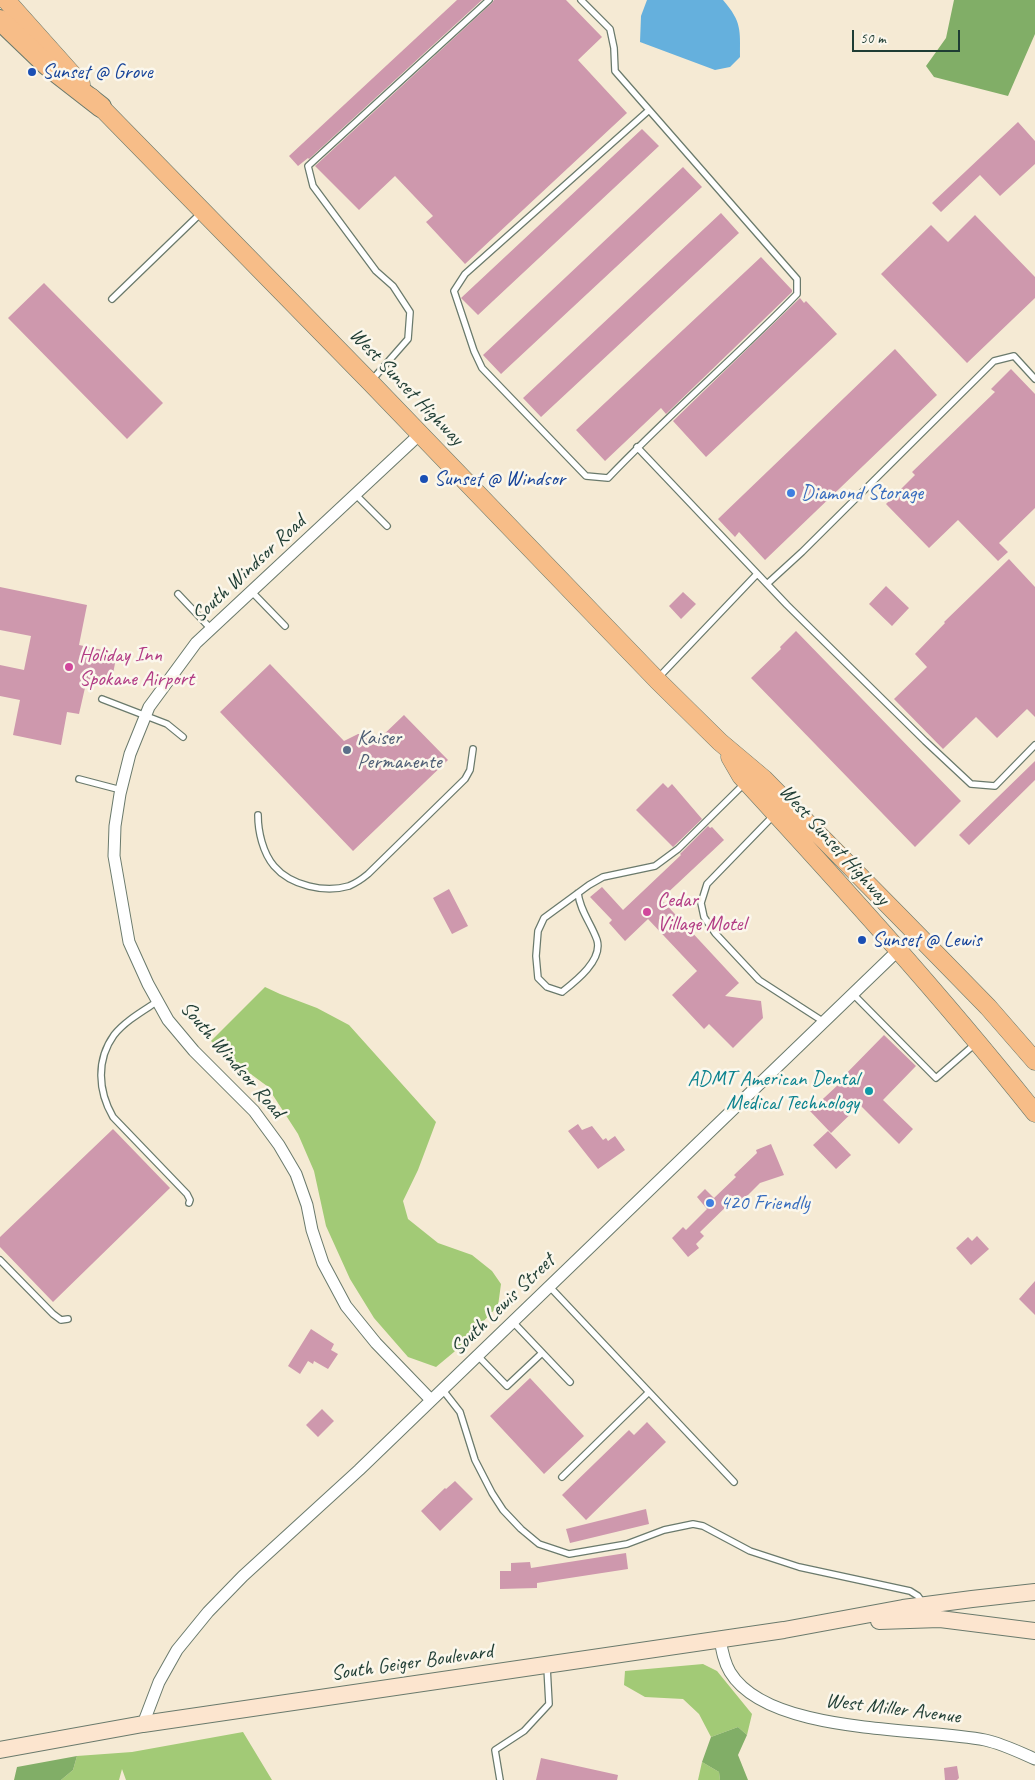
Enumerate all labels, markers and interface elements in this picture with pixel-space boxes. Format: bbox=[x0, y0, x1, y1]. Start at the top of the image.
scale bar bbox=[855, 20, 962, 52]
text: 50 m bbox=[860, 29, 886, 48]
place label: Sunset @ Grove bbox=[42, 59, 153, 85]
marker: Sunset @ Grove bbox=[26, 66, 38, 78]
street label: West Sunset Highway bbox=[344, 323, 468, 451]
place label: Sunset @ Windsor bbox=[434, 466, 565, 492]
marker: Sunset @ Windsor bbox=[418, 473, 430, 485]
place label: Diamond Storage bbox=[801, 480, 923, 506]
marker: Diamond Storage bbox=[785, 487, 797, 499]
street label: South Windsor Road bbox=[187, 510, 311, 628]
place label: Holiday Inn Spokane Airport bbox=[79, 642, 194, 692]
marker: Holiday Inn Spokane Airport bbox=[63, 661, 75, 673]
place label: Kaiser Permanente bbox=[357, 725, 441, 775]
marker: Kaiser Permanente bbox=[341, 744, 353, 756]
street label: West Sunset Highway bbox=[773, 779, 895, 911]
place label: Cedar Village Motel bbox=[657, 887, 746, 937]
marker: Cedar Village Motel bbox=[641, 906, 653, 918]
place label: Sunset @ Lewis bbox=[872, 927, 981, 953]
marker: Sunset @ Lewis bbox=[856, 934, 868, 946]
street label: South Windsor Road bbox=[174, 996, 290, 1124]
place label: ADMT American Dental Medical Technology bbox=[688, 1066, 859, 1116]
marker: ADMT American Dental Medical Technology bbox=[863, 1085, 875, 1097]
place label: 420 Friendly bbox=[720, 1190, 810, 1216]
marker: 420 Friendly bbox=[704, 1197, 716, 1209]
street label: South Lewis Street bbox=[446, 1249, 560, 1361]
street label: South Geiger Boulevard bbox=[330, 1639, 494, 1687]
street label: West Miller Avenue bbox=[824, 1688, 962, 1730]

